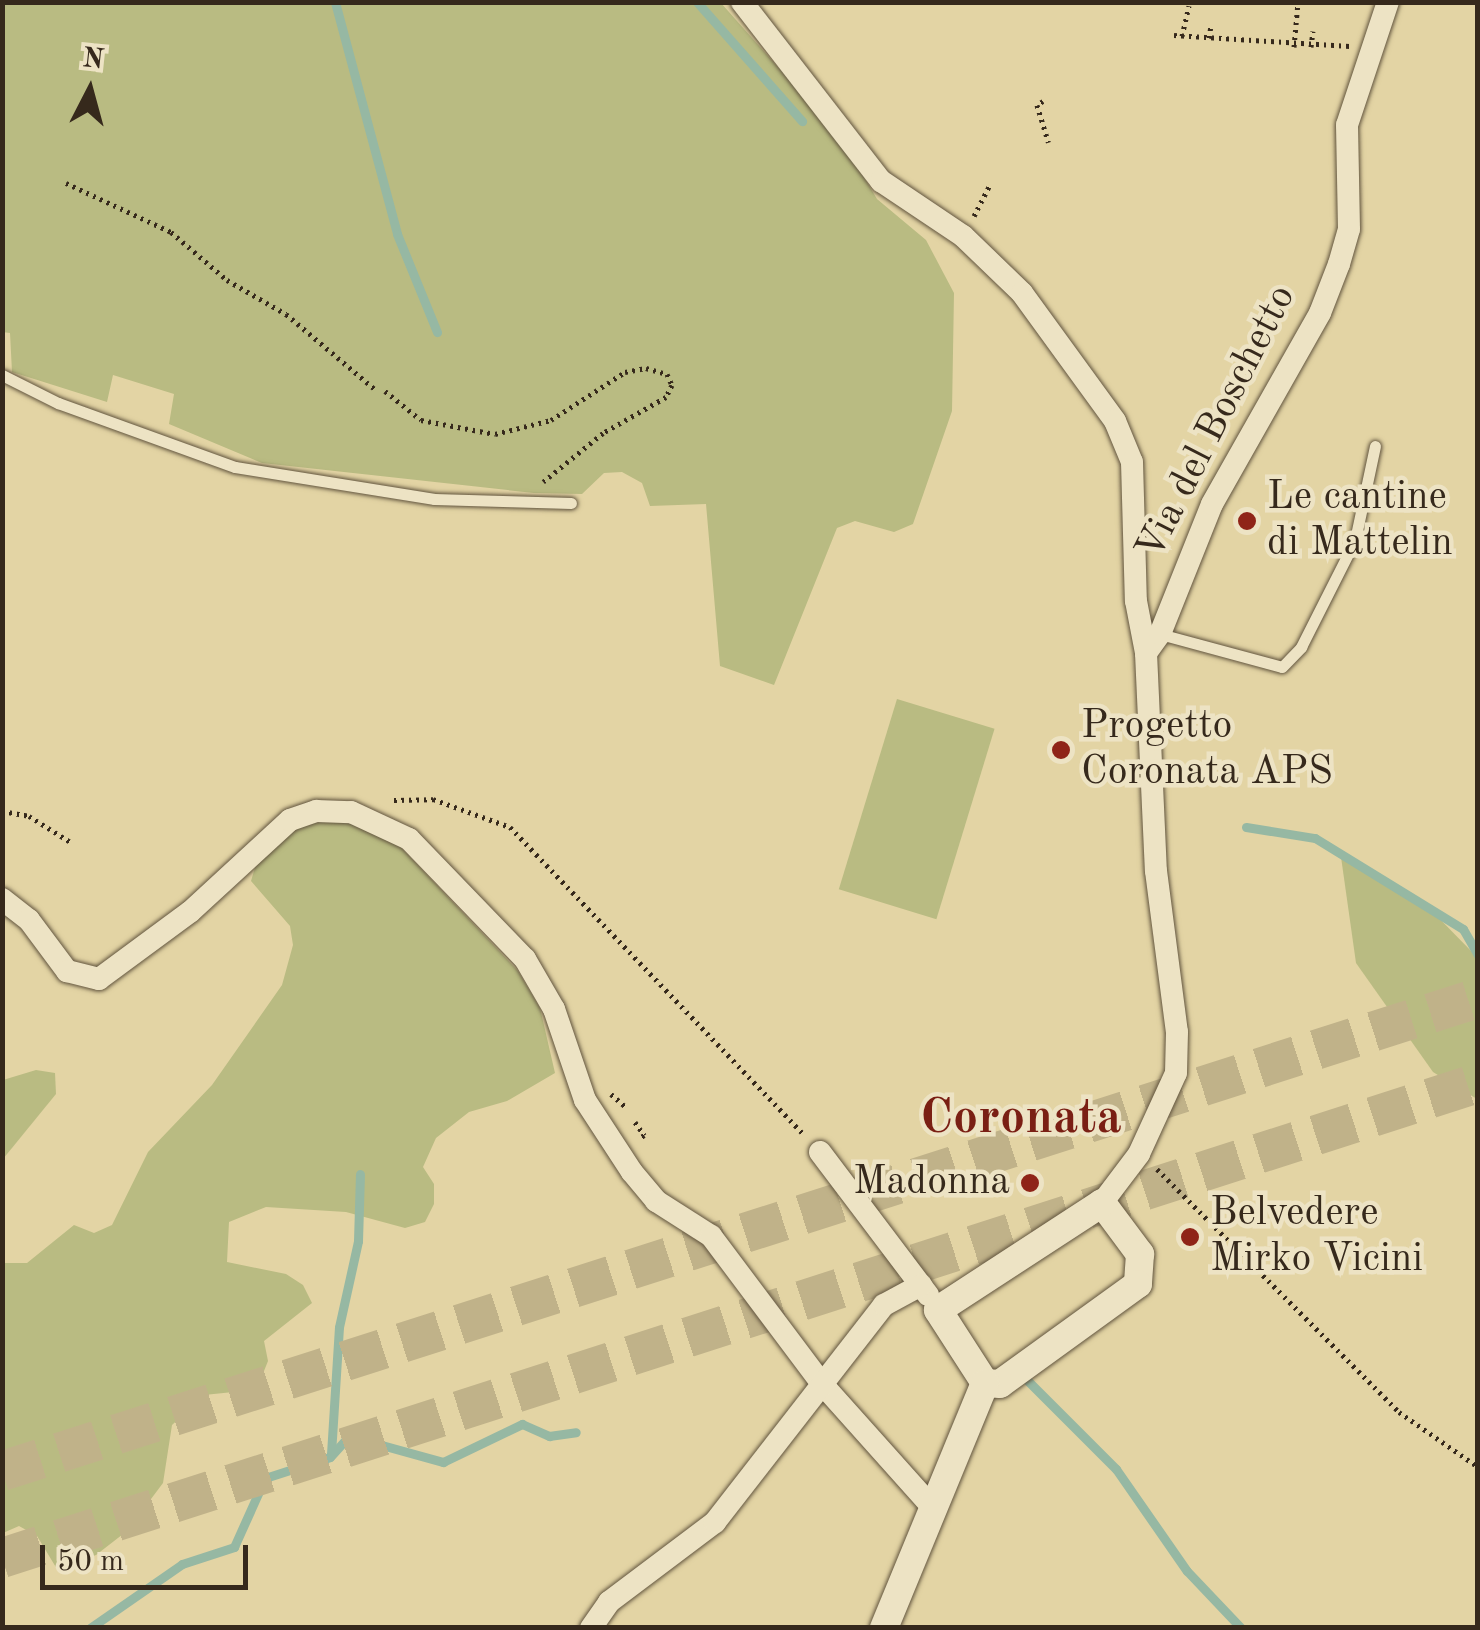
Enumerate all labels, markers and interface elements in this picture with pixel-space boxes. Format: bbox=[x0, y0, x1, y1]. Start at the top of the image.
north arrow bbox=[40, 40, 140, 140]
text: N bbox=[81, 45, 105, 75]
street label: Via del Boschetto bbox=[1127, 277, 1307, 569]
place label: Le cantine di Mattelin bbox=[1267, 474, 1453, 568]
marker: Le cantine di Mattelin bbox=[1236, 510, 1258, 532]
place label: Progetto Coronata APS bbox=[1081, 703, 1333, 797]
marker: Progetto Coronata APS bbox=[1050, 739, 1072, 761]
district label: Coronata bbox=[920, 1090, 1122, 1150]
place label: Madonna bbox=[853, 1159, 1010, 1207]
marker: Madonna bbox=[1019, 1172, 1041, 1194]
place label: Belvedere Mirko Vicini bbox=[1210, 1190, 1423, 1284]
marker: Belvedere Mirko Vicini bbox=[1179, 1226, 1201, 1248]
scale bar bbox=[45, 1525, 252, 1587]
text: 50 m bbox=[57, 1547, 124, 1577]

